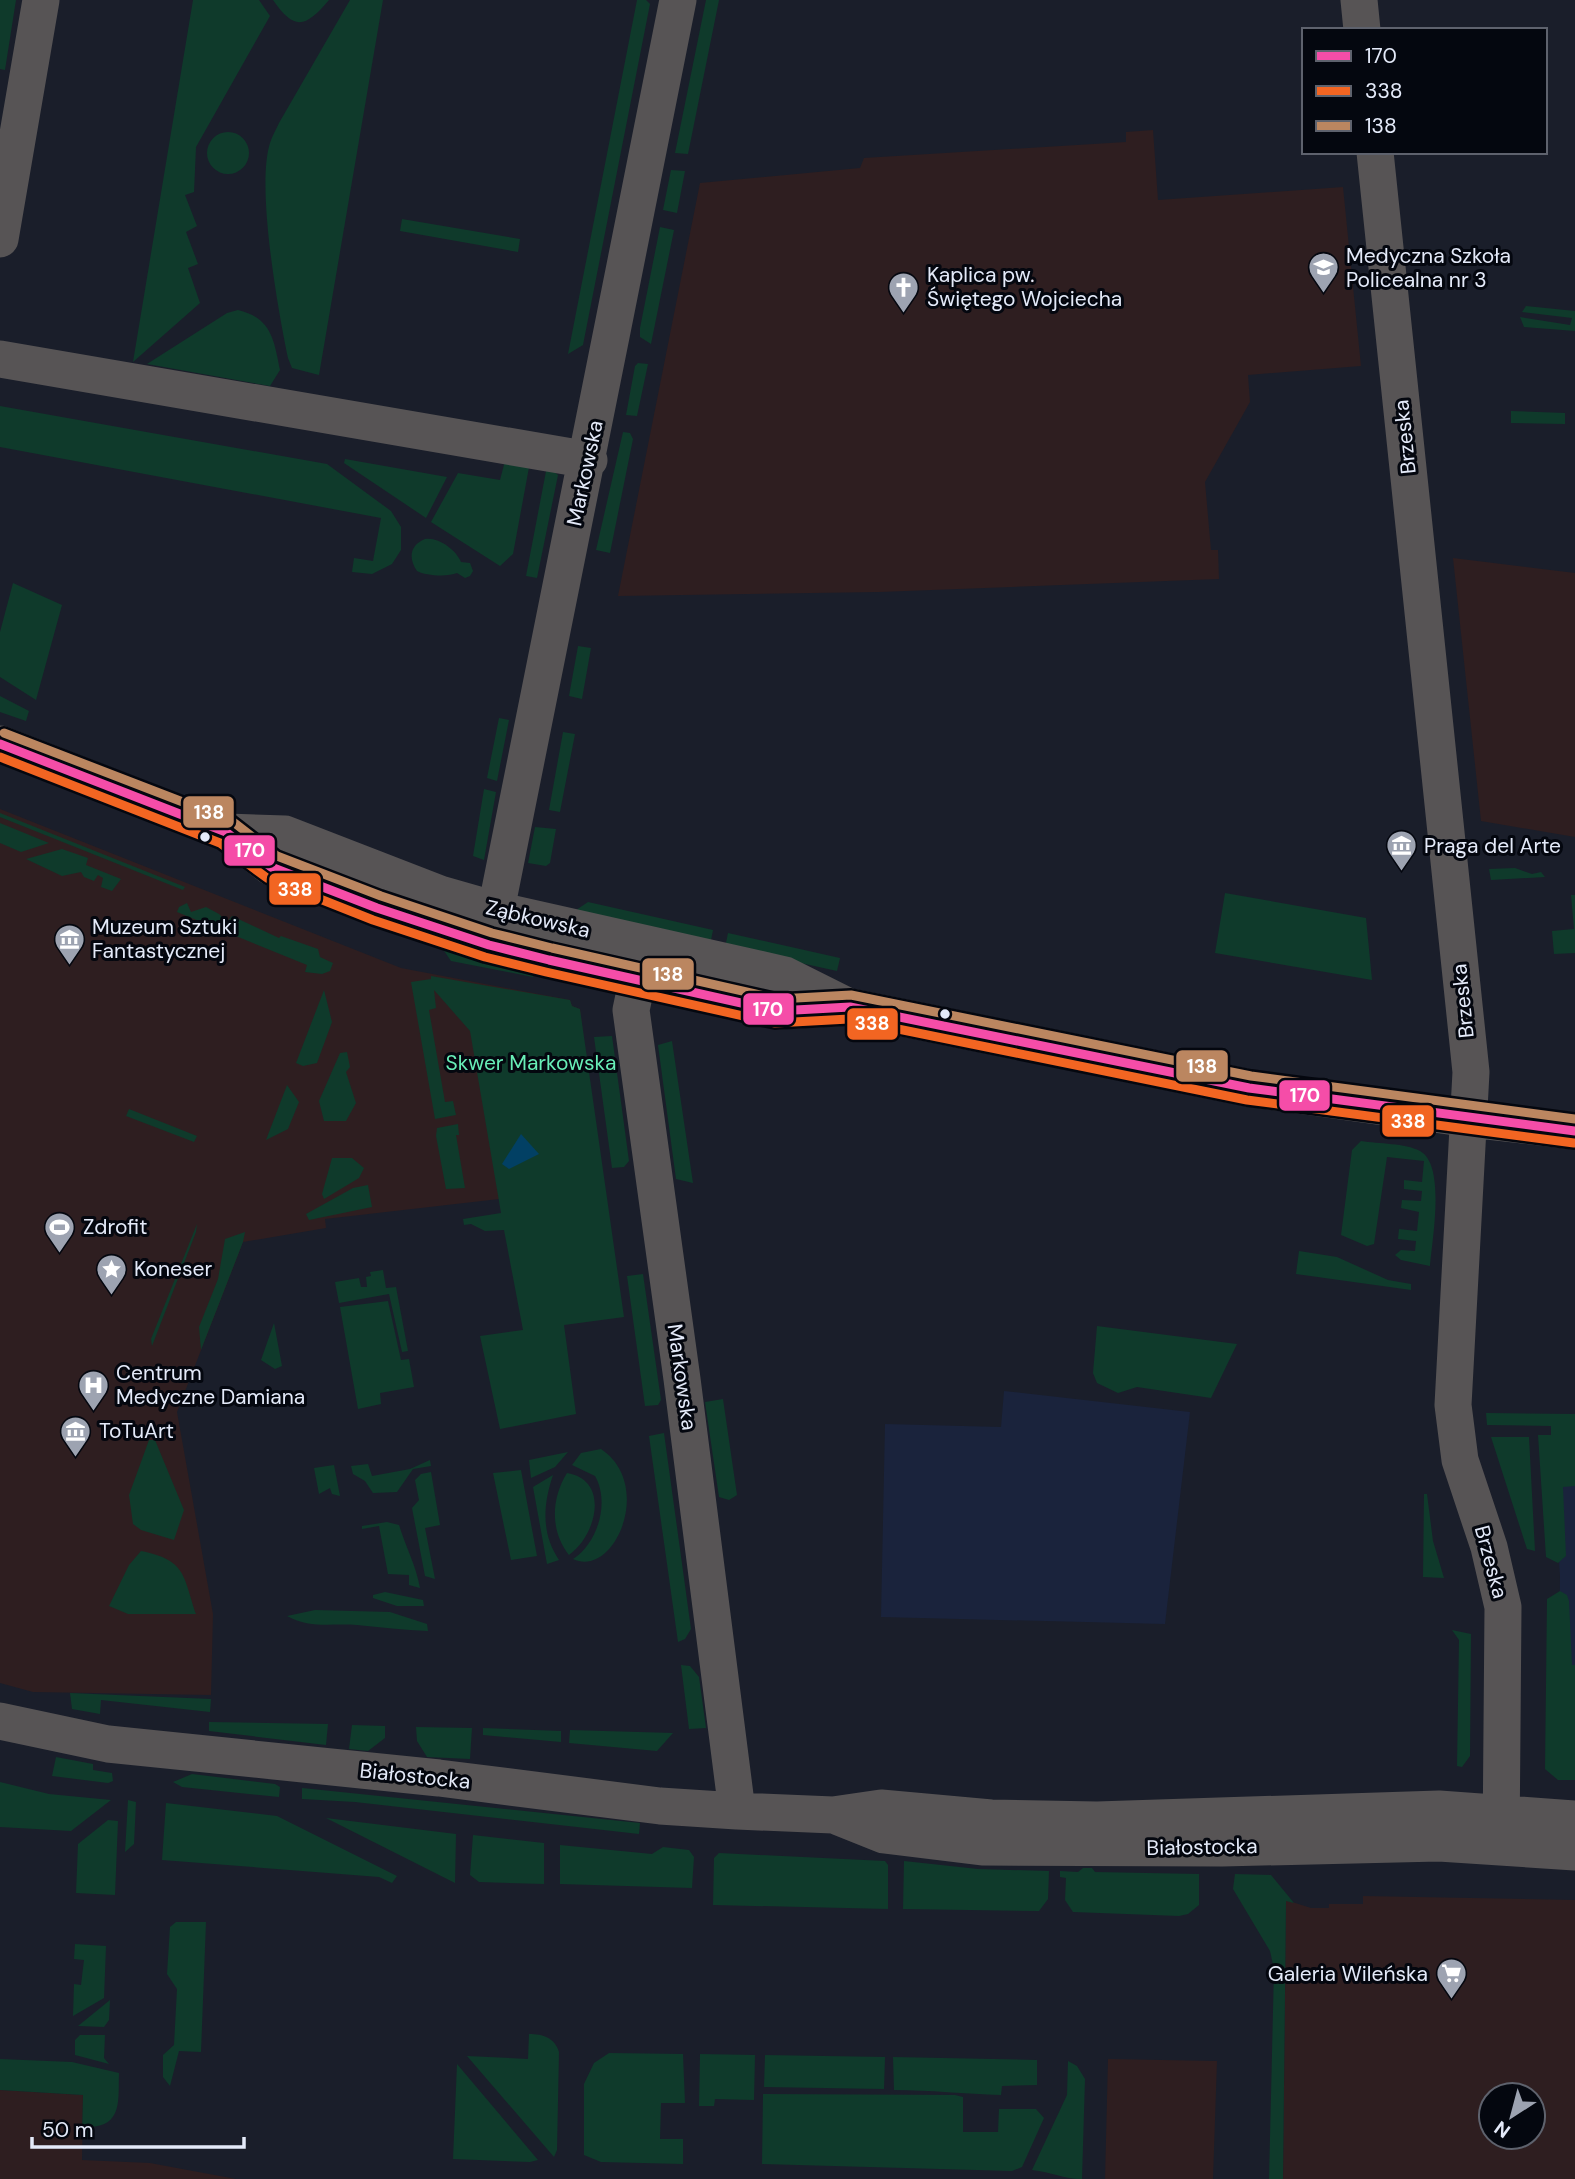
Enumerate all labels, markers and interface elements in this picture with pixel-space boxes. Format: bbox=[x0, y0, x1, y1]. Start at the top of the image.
legend bbox=[1302, 28, 1547, 154]
text: 170 bbox=[1365, 42, 1397, 70]
text: 338 bbox=[1365, 77, 1403, 105]
text: 138 bbox=[1365, 112, 1397, 140]
place label: Medyczna Szkoła Policealna nr 3 bbox=[1346, 242, 1511, 294]
school or university icon: Medyczna Szkoła Policealna nr 3 bbox=[1306, 251, 1340, 295]
place label: Kaplica pw. Świętego Wojciecha bbox=[927, 261, 1122, 313]
church icon: Kaplica pw. Świętego Wojciecha bbox=[887, 270, 921, 314]
street label: Brzeska bbox=[1387, 399, 1423, 475]
street label: Markowska bbox=[560, 418, 610, 528]
line badge: 138 bbox=[182, 795, 235, 829]
text: 138 bbox=[194, 800, 224, 825]
museum icon: Praga del Arte bbox=[1384, 829, 1418, 873]
unlabelled marker bbox=[198, 830, 212, 844]
place label: Praga del Arte bbox=[1424, 832, 1561, 860]
line badge: 170 bbox=[223, 834, 276, 867]
text: 170 bbox=[235, 838, 265, 863]
line badge: 338 bbox=[268, 872, 322, 906]
text: 338 bbox=[278, 877, 312, 902]
street label: Ząbkowska bbox=[483, 893, 593, 945]
place label: Muzeum Sztuki Fantastycznej bbox=[92, 913, 237, 965]
museum icon: Muzeum Sztuki Fantastycznej bbox=[52, 922, 86, 966]
line badge: 138 bbox=[641, 957, 695, 991]
text: 138 bbox=[653, 962, 683, 987]
street label: Brzeska bbox=[1445, 963, 1481, 1039]
line badge: 170 bbox=[742, 992, 795, 1026]
text: 170 bbox=[753, 997, 783, 1022]
line badge: 338 bbox=[846, 1007, 899, 1041]
unlabelled marker bbox=[938, 1007, 952, 1021]
text: 338 bbox=[855, 1011, 889, 1036]
park label: Skwer Markowska bbox=[446, 1049, 616, 1077]
line badge: 138 bbox=[1175, 1049, 1229, 1083]
text: 138 bbox=[1187, 1054, 1217, 1079]
line badge: 170 bbox=[1278, 1079, 1331, 1112]
text: 170 bbox=[1290, 1083, 1320, 1108]
line badge: 338 bbox=[1381, 1104, 1435, 1138]
text: 338 bbox=[1391, 1109, 1425, 1134]
sports icon: Zdrofit bbox=[43, 1210, 77, 1254]
place label: Zdrofit bbox=[83, 1213, 147, 1241]
place icon: Koneser bbox=[94, 1252, 128, 1296]
place label: Koneser bbox=[134, 1255, 212, 1283]
street label: Markowska bbox=[661, 1322, 703, 1432]
place label: Centrum Medyczne Damiana bbox=[116, 1359, 305, 1411]
hospital icon: Centrum Medyczne Damiana bbox=[76, 1368, 110, 1412]
museum icon: ToTuArt bbox=[59, 1414, 93, 1458]
place label: ToTuArt bbox=[99, 1417, 174, 1445]
street label: Brzeska bbox=[1468, 1522, 1514, 1602]
street label: Białostocka bbox=[358, 1756, 472, 1796]
street label: Białostocka bbox=[1146, 1832, 1258, 1862]
supermarket icon: Galeria Wileńska bbox=[1434, 1957, 1468, 2001]
place label: Galeria Wileńska bbox=[1268, 1960, 1428, 1988]
north arrow bbox=[1477, 2081, 1547, 2151]
scale bar bbox=[32, 2106, 243, 2150]
text: N bbox=[1489, 2115, 1515, 2144]
text: 50 m bbox=[42, 2116, 93, 2144]

